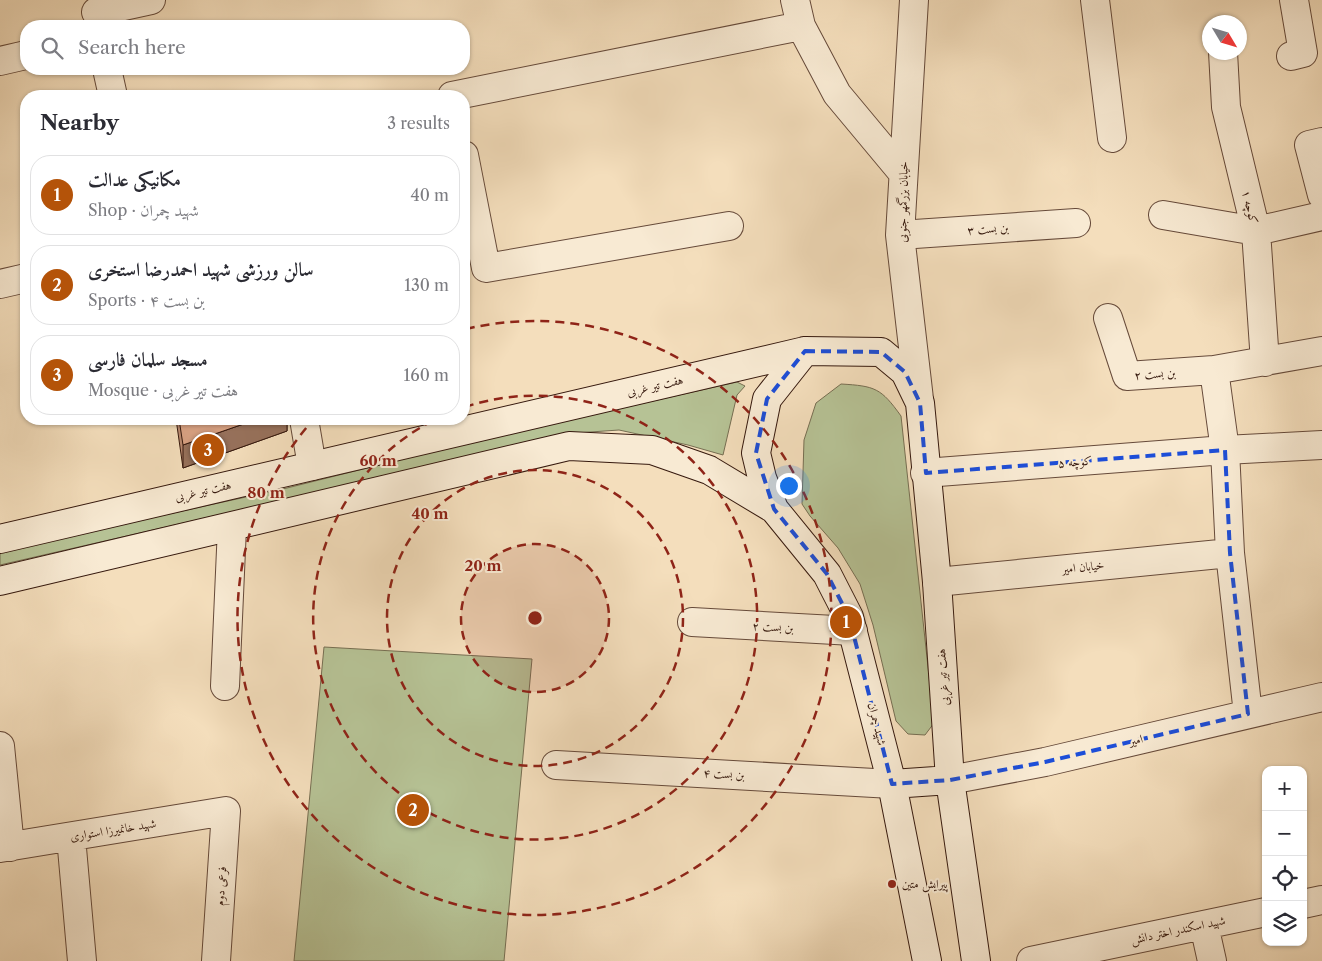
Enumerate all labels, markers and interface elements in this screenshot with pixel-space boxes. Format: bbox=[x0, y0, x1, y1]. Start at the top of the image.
north arrow bbox=[1202, 15, 1247, 60]
search box bbox=[20, 20, 470, 75]
icon: search bbox=[38, 34, 66, 62]
text: Search here bbox=[78, 36, 186, 59]
text: Nearby bbox=[40, 110, 119, 135]
text: 3 results bbox=[387, 113, 450, 133]
street label: خیابان بزرگمهر جنوبی bbox=[894, 161, 913, 243]
text: مکانیکی عدالت bbox=[88, 168, 181, 191]
text: 1 bbox=[53, 185, 61, 205]
text: 40 m bbox=[410, 185, 449, 205]
street label: کوچه ۱ bbox=[1237, 189, 1262, 226]
text: Shop · شهید چمران bbox=[88, 200, 199, 220]
street label: بن بست ۳ bbox=[967, 220, 1010, 237]
text: سالن ورزشی شهید احمدرضا استخری bbox=[88, 258, 314, 281]
text: 2 bbox=[52, 275, 62, 295]
text: 130 m bbox=[404, 275, 449, 295]
text: Sports · بن بست ۴ bbox=[88, 290, 205, 310]
text: مسجد سلمان فارسی bbox=[88, 348, 208, 371]
text: 3 bbox=[52, 365, 62, 385]
text: 160 m bbox=[404, 365, 449, 385]
street label: بن بست ۲ bbox=[1134, 365, 1177, 382]
street label: هفت تیر غربی bbox=[625, 372, 685, 401]
text: Mosque · هفت تیر غربی bbox=[88, 380, 238, 400]
pin: 3 bbox=[192, 431, 224, 469]
text: 60 m bbox=[359, 451, 397, 470]
street label: کوچه ۵ bbox=[1057, 453, 1093, 472]
your location bbox=[776, 473, 802, 499]
street label: هفت تیر غربی bbox=[173, 477, 233, 506]
text: 80 m bbox=[247, 483, 285, 502]
text: 40 m bbox=[411, 504, 449, 523]
text: 20 m bbox=[464, 556, 502, 575]
street label: خیابان امیر bbox=[1059, 557, 1105, 576]
pin: 1 bbox=[830, 603, 862, 641]
centre of rings bbox=[526, 609, 544, 627]
street label: بن بست ۲ bbox=[752, 618, 795, 635]
street label: هفت تیر غربی bbox=[933, 648, 954, 706]
street label: شهید چمران bbox=[864, 701, 890, 747]
street label: امیر bbox=[1125, 731, 1145, 749]
street label: بن بست ۴ bbox=[703, 765, 746, 782]
map controls bbox=[1262, 766, 1307, 946]
button: + bbox=[1262, 766, 1307, 811]
pin: 2 bbox=[397, 791, 429, 829]
button: − bbox=[1262, 811, 1307, 856]
street label: شهید خانمیرزا استواری bbox=[69, 815, 157, 845]
button: locate bbox=[1262, 856, 1307, 901]
street label: فرعی دوم bbox=[212, 866, 233, 906]
place label: پیرایش متین bbox=[902, 876, 948, 893]
marker: پیرایش متین bbox=[886, 878, 898, 890]
button: layers bbox=[1262, 901, 1307, 946]
street label: شهید اسکندر اختر دانش bbox=[1129, 912, 1227, 949]

